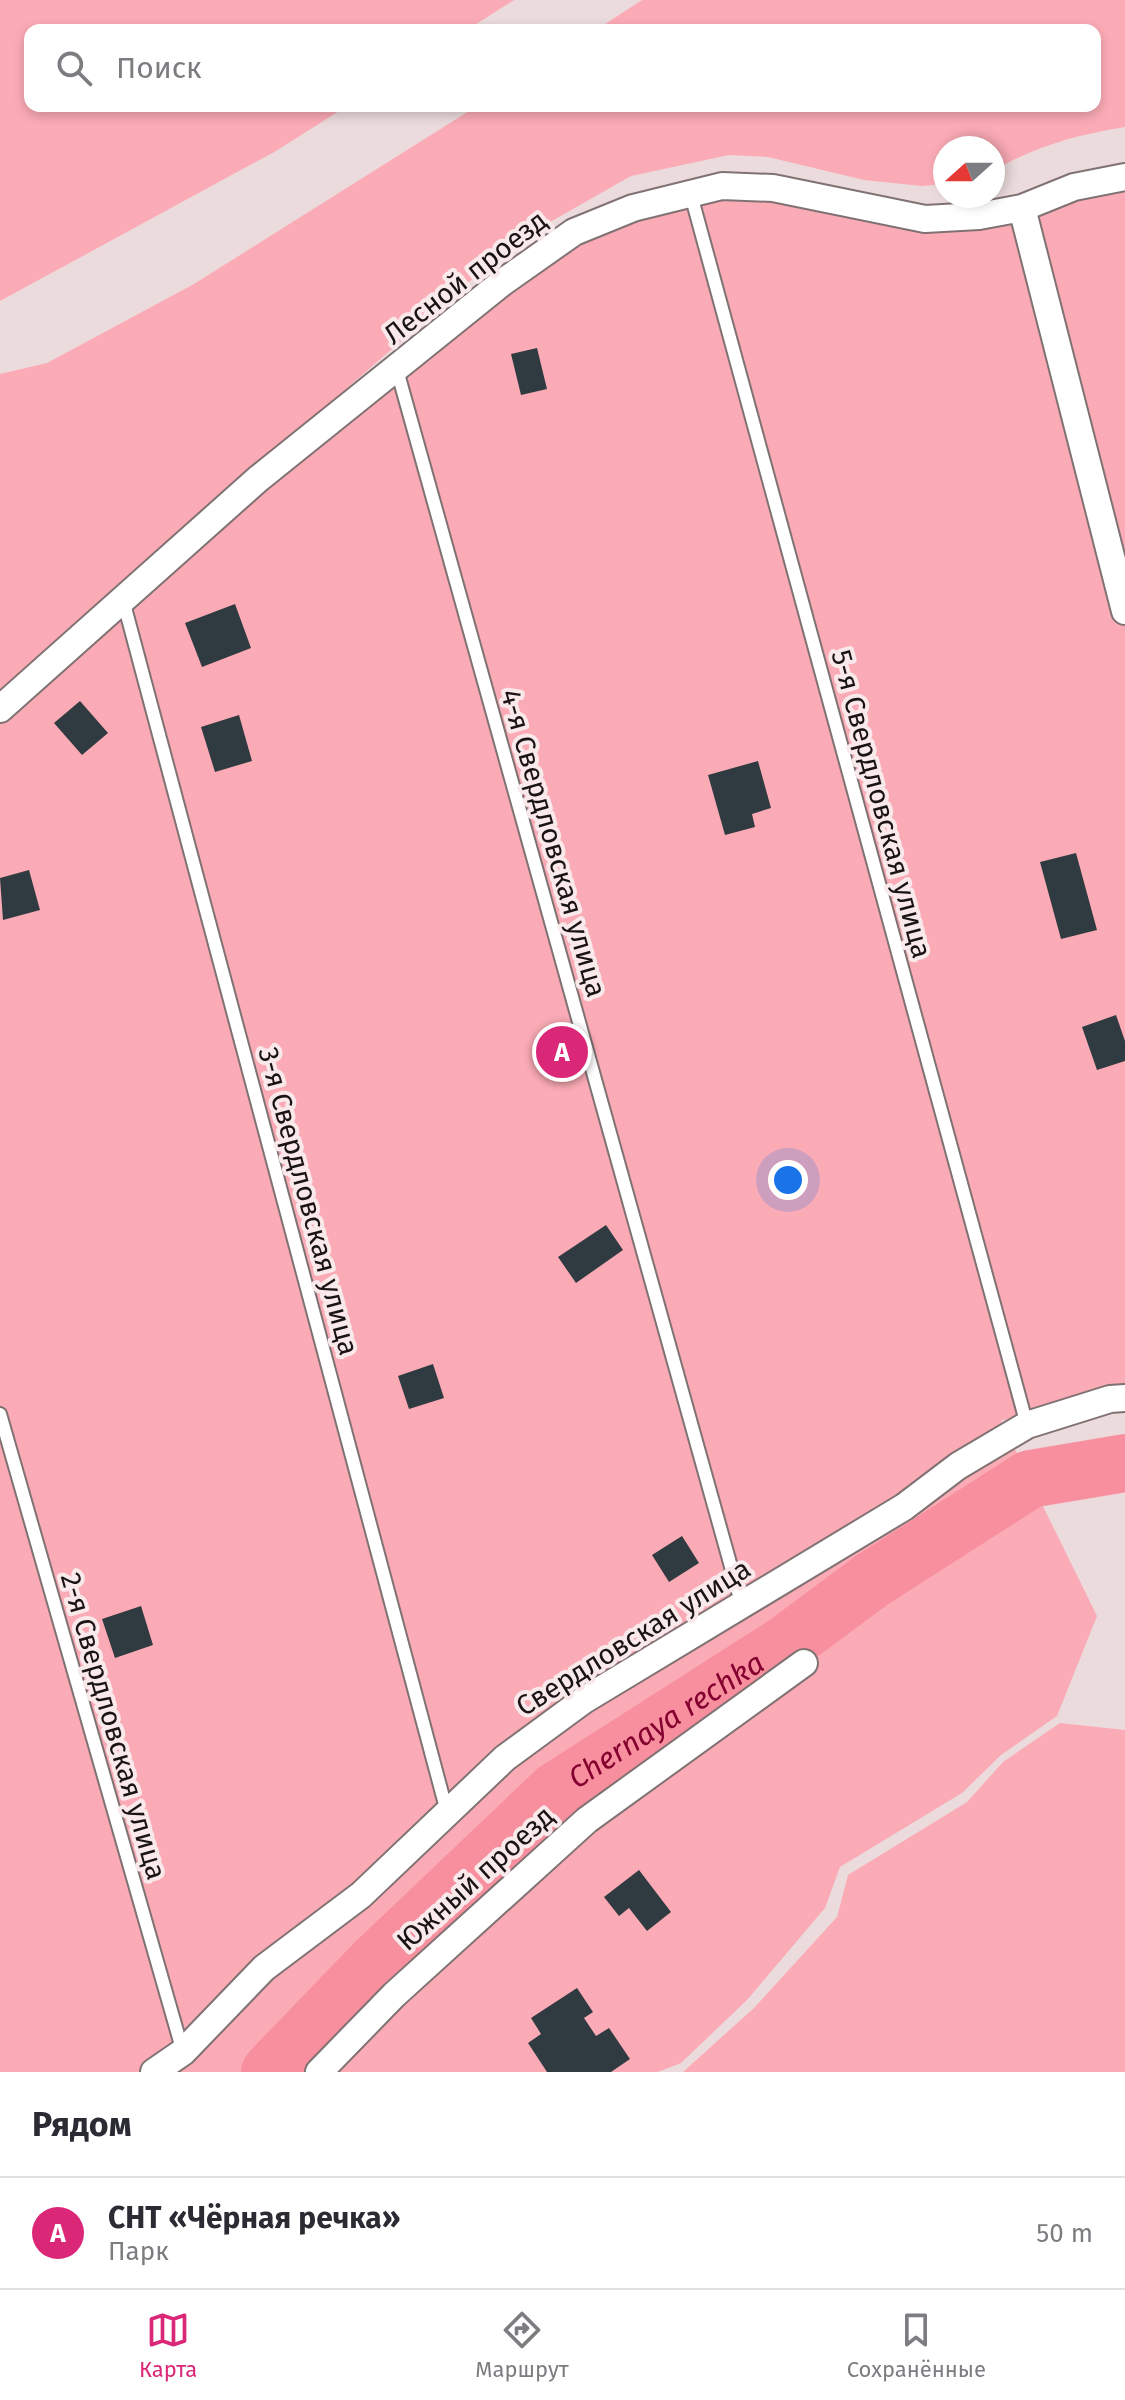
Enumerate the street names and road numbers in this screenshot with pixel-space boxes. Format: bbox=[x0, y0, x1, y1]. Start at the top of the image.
street label: Лесной проезд bbox=[377, 204, 553, 351]
street label: 5-я Свердловская улица bbox=[824, 646, 939, 962]
street label: 4-я Свердловская улица bbox=[494, 685, 613, 1001]
street label: 3-я Свердловская улица bbox=[251, 1043, 366, 1359]
street label: Свердловская улица bbox=[510, 1552, 757, 1723]
street label: 2-я Свердловская улица bbox=[54, 1569, 173, 1883]
street label: Южный проезд bbox=[390, 1799, 561, 1957]

